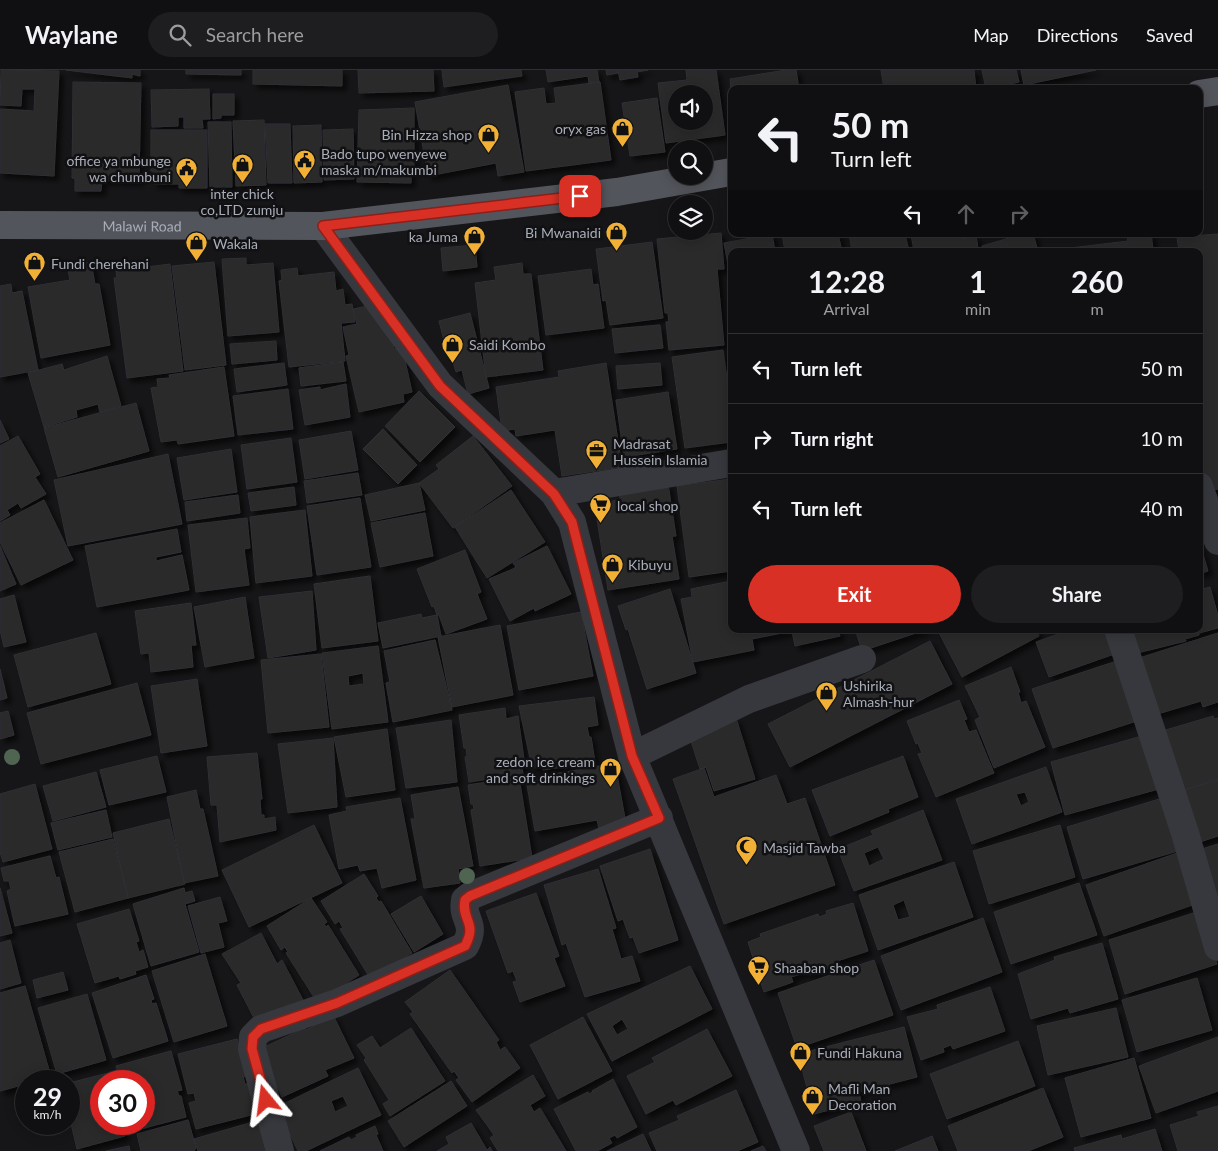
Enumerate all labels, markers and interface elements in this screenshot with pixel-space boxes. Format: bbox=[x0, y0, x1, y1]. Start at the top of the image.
search box bbox=[148, 12, 498, 57]
text: Waylane bbox=[25, 20, 118, 49]
icon: search bbox=[166, 21, 194, 49]
text: Search here bbox=[206, 23, 304, 46]
text: Map bbox=[973, 24, 1009, 46]
text: Directions bbox=[1037, 24, 1118, 46]
text: Saved bbox=[1146, 24, 1193, 46]
map controls bbox=[668, 85, 713, 240]
button: sound bbox=[668, 85, 713, 130]
text: 50 m bbox=[831, 103, 909, 145]
icon: left bbox=[748, 105, 813, 170]
shop icon: oryx gas bbox=[610, 116, 634, 147]
place label: oryx gas bbox=[555, 120, 606, 137]
shop icon: Bin Hizza shop bbox=[476, 122, 500, 153]
place label: Bin Hizza shop bbox=[382, 126, 472, 143]
button: search bbox=[668, 140, 713, 185]
place label: Bado tupo wenyewe maska m/makumbi bbox=[321, 145, 447, 178]
text: Turn left bbox=[831, 145, 912, 172]
public building icon: Bado tupo wenyewe maska m/makumbi bbox=[293, 149, 317, 180]
place label: office ya mbunge wa chumbuni bbox=[66, 152, 171, 185]
shop icon: inter chick co,LTD zumju bbox=[230, 153, 254, 184]
public building icon: office ya mbunge wa chumbuni bbox=[175, 156, 199, 187]
pin bbox=[559, 175, 601, 217]
icon: arrive bbox=[566, 182, 594, 210]
place label: inter chick co,LTD zumju bbox=[201, 185, 283, 218]
button: layers bbox=[668, 195, 713, 240]
icon: left bbox=[899, 200, 927, 228]
icon: ahead bbox=[952, 200, 980, 228]
icon: right bbox=[1005, 200, 1033, 228]
street label: Malawi Road bbox=[102, 217, 182, 234]
shop icon: Bi Mwanaidi bbox=[605, 220, 629, 251]
shop icon: ka Juma bbox=[462, 224, 486, 255]
place label: Bi Mwanaidi bbox=[525, 224, 601, 241]
place label: ka Juma bbox=[409, 228, 458, 245]
shop icon: Wakala bbox=[185, 231, 209, 262]
place label: Wakala bbox=[213, 235, 258, 252]
shop icon: Fundi cherehani bbox=[23, 251, 47, 282]
place label: Fundi cherehani bbox=[51, 255, 149, 272]
text: 12:28 bbox=[808, 263, 885, 299]
text: 1 bbox=[969, 263, 987, 299]
text: 260 bbox=[1071, 263, 1123, 299]
text: Arrival bbox=[823, 299, 870, 318]
text: min bbox=[965, 299, 991, 318]
text: m bbox=[1090, 299, 1104, 318]
shop icon: Saidi Kombo bbox=[441, 332, 465, 363]
place label: Saidi Kombo bbox=[469, 336, 546, 353]
icon: left bbox=[748, 355, 776, 383]
text: Turn left bbox=[791, 357, 862, 380]
text: 50 m bbox=[1140, 357, 1183, 380]
icon: right bbox=[748, 425, 776, 453]
text: Turn right bbox=[791, 427, 873, 450]
text: 10 m bbox=[1140, 427, 1183, 450]
place label: Madrasat Hussein Islamia bbox=[613, 435, 708, 468]
office icon: Madrasat Hussein Islamia bbox=[585, 439, 609, 470]
supermarket icon: local shop bbox=[589, 493, 613, 524]
icon: left bbox=[748, 495, 776, 523]
place label: local shop bbox=[617, 497, 679, 514]
text: Turn left bbox=[791, 497, 862, 520]
text: 40 m bbox=[1140, 497, 1183, 520]
shop icon: Kibuyu bbox=[600, 552, 624, 583]
place label: Kibuyu bbox=[628, 556, 671, 573]
button: Exit bbox=[748, 565, 961, 623]
button: Share bbox=[971, 565, 1183, 623]
place label: Ushirika Almash-hur bbox=[843, 677, 914, 710]
shop icon: Ushirika Almash-hur bbox=[815, 681, 839, 712]
place label: zedon ice cream and soft drinkings bbox=[486, 753, 595, 786]
shop icon: zedon ice cream and soft drinkings bbox=[599, 757, 623, 788]
mosque icon: Masjid Tawba bbox=[735, 835, 759, 866]
place label: Masjid Tawba bbox=[763, 839, 846, 856]
supermarket icon: Shaaban shop bbox=[746, 955, 770, 986]
place label: Shaaban shop bbox=[774, 959, 859, 976]
shop icon: Fundi Hakuna bbox=[789, 1040, 813, 1071]
place label: Fundi Hakuna bbox=[817, 1044, 902, 1061]
speed limit sign: 30 bbox=[90, 1070, 155, 1135]
position arrow bbox=[239, 1073, 291, 1125]
place label: Mafli Man Decoration bbox=[828, 1080, 897, 1113]
text: 29 bbox=[33, 1081, 62, 1111]
shop icon: Mafli Man Decoration bbox=[800, 1084, 824, 1115]
text: km/h bbox=[33, 1107, 62, 1122]

